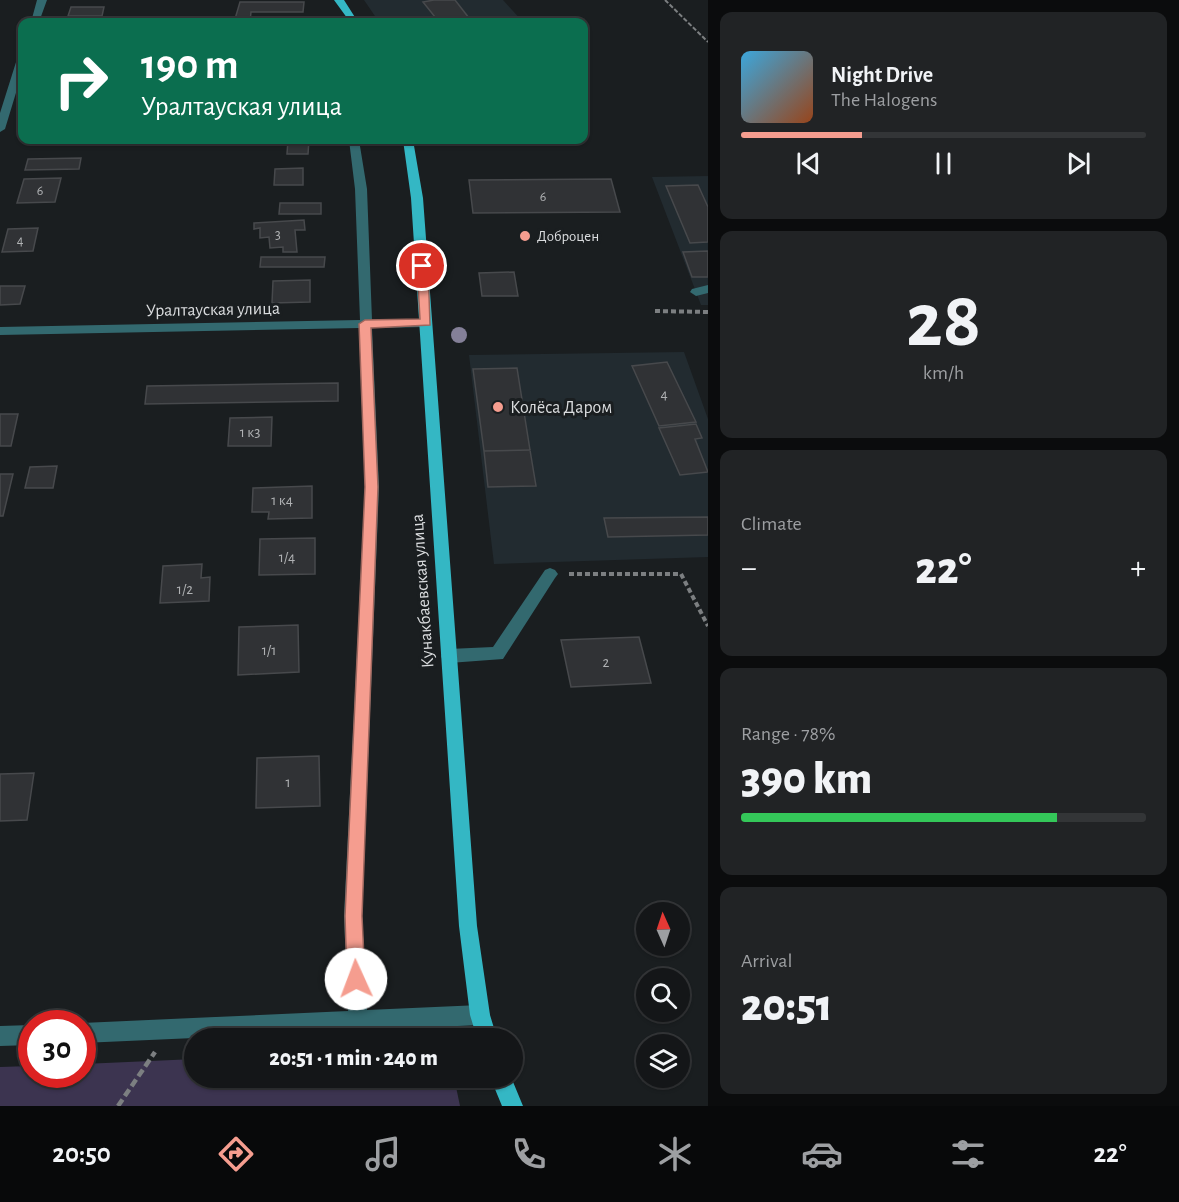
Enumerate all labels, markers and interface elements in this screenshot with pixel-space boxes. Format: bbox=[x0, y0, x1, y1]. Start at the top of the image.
icon: right bbox=[42, 42, 120, 120]
text: 190 m bbox=[141, 44, 239, 86]
text: Night Drive bbox=[831, 64, 933, 86]
text: The Halogens bbox=[831, 90, 937, 110]
text: Уралтауская улица bbox=[141, 93, 342, 120]
icon: previous bbox=[792, 147, 825, 180]
icon: pause bbox=[927, 147, 960, 180]
icon: next bbox=[1062, 147, 1095, 180]
house number: 6 bbox=[37, 184, 43, 198]
house number: 6 bbox=[540, 190, 546, 204]
house number: 3 bbox=[275, 228, 281, 242]
marker: Доброцен bbox=[518, 229, 532, 243]
place label: Доброцен bbox=[537, 229, 599, 244]
house number: 4 bbox=[17, 234, 24, 248]
pin bbox=[396, 240, 447, 291]
icon: arrive bbox=[405, 249, 438, 282]
text: 28 bbox=[906, 283, 981, 361]
street label: Уралтауская улица bbox=[146, 300, 280, 320]
text: km/h bbox=[923, 363, 964, 383]
house number: 4 bbox=[660, 387, 668, 402]
place label: Колёса Даром bbox=[510, 399, 612, 417]
marker: Колёса Даром bbox=[491, 400, 505, 414]
house number: 1 к3 bbox=[240, 425, 260, 440]
house number: 1 к4 bbox=[271, 493, 293, 508]
street label: Кунакбаевская улица bbox=[408, 513, 437, 669]
text: Climate bbox=[741, 514, 802, 534]
text: 22° bbox=[915, 547, 972, 592]
house number: 1/4 bbox=[279, 550, 295, 565]
text: − bbox=[741, 552, 757, 585]
text: + bbox=[1130, 552, 1146, 585]
house number: 1/2 bbox=[177, 582, 193, 597]
house number: 1/1 bbox=[262, 643, 276, 658]
house number: 2 bbox=[603, 655, 610, 670]
text: Range · 78% bbox=[741, 724, 836, 744]
text: 390 km bbox=[741, 757, 872, 802]
house number: 1 bbox=[285, 775, 291, 790]
north arrow bbox=[636, 902, 690, 956]
map controls bbox=[636, 902, 690, 1088]
position arrow bbox=[324, 947, 388, 1011]
text: Arrival bbox=[741, 951, 792, 971]
button: search bbox=[636, 968, 690, 1022]
text: 20:51 bbox=[741, 984, 832, 1029]
speed limit sign: 30 bbox=[18, 1010, 96, 1088]
button: layers bbox=[636, 1034, 690, 1088]
text: 20:51 · 1 min · 240 m bbox=[269, 1047, 438, 1069]
icon: directions bbox=[215, 1133, 257, 1175]
icon: music bbox=[362, 1133, 404, 1175]
icon: phone bbox=[508, 1133, 550, 1175]
icon: climate bbox=[654, 1133, 696, 1175]
icon: car bbox=[801, 1133, 843, 1175]
icon: filters bbox=[947, 1133, 989, 1175]
text: 20:50 bbox=[52, 1140, 111, 1167]
text: 22° bbox=[1093, 1140, 1127, 1167]

